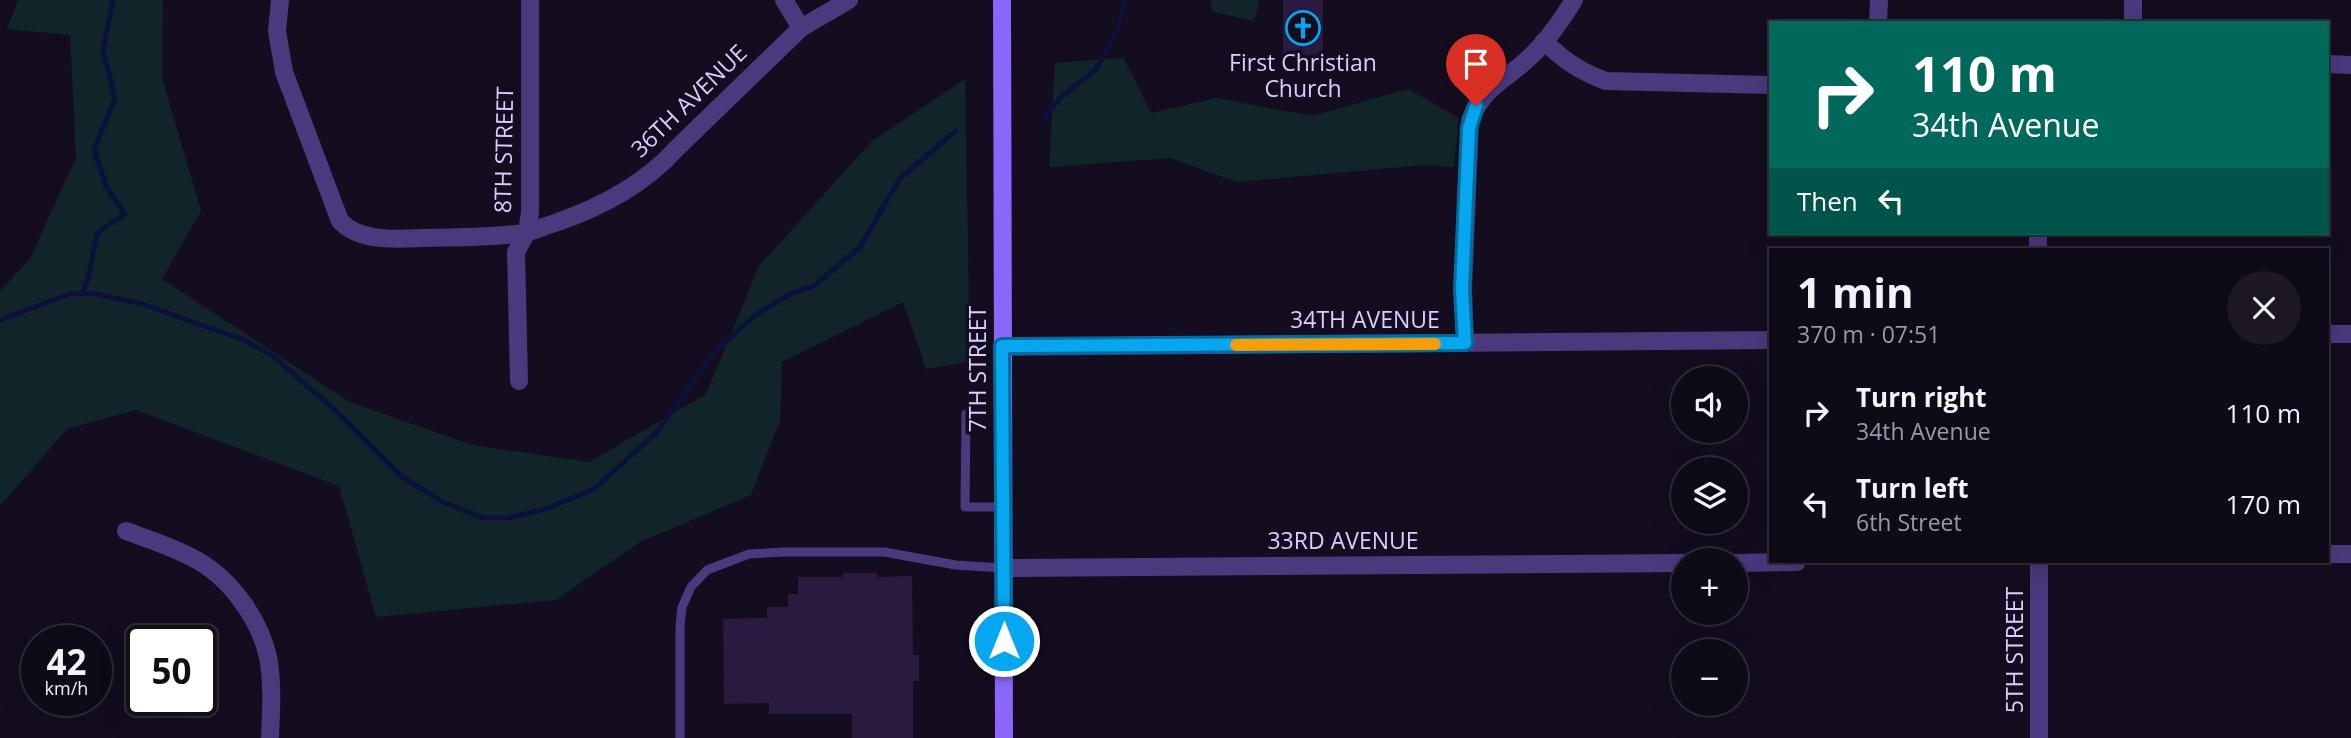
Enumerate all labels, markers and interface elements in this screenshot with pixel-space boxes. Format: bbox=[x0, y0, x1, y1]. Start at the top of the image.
church icon: First Christian Church bbox=[1284, 9, 1322, 47]
pin bbox=[1446, 34, 1506, 106]
street label: 36TH AVENUE bbox=[623, 37, 753, 164]
text: 110 m bbox=[1912, 40, 2057, 106]
icon: arrive bbox=[1457, 45, 1495, 83]
place label: First Christian Church bbox=[1229, 46, 1377, 104]
icon: right bbox=[1797, 49, 1888, 140]
street label: 8TH STREET bbox=[486, 86, 520, 213]
text: 34th Avenue bbox=[1912, 103, 2099, 146]
icon: left bbox=[1872, 182, 1910, 220]
text: Then bbox=[1797, 183, 1858, 219]
text: 1 min bbox=[1797, 263, 1914, 320]
button: close bbox=[2227, 271, 2301, 345]
street label: 34TH AVENUE bbox=[1290, 303, 1440, 335]
street label: 7TH STREET bbox=[961, 305, 993, 432]
text: 370 m · 07:51 bbox=[1797, 318, 1940, 350]
map controls bbox=[1671, 366, 1748, 716]
button: sound bbox=[1671, 366, 1748, 443]
text: Turn right bbox=[1856, 379, 1987, 415]
icon: right bbox=[1797, 394, 1835, 432]
text: 110 m bbox=[2226, 395, 2301, 431]
text: 34th Avenue bbox=[1856, 415, 1991, 447]
button: layers bbox=[1671, 457, 1748, 534]
text: Turn left bbox=[1856, 470, 1968, 506]
icon: left bbox=[1797, 485, 1835, 523]
text: 170 m bbox=[2226, 486, 2301, 522]
text: 6th Street bbox=[1856, 506, 1962, 538]
street label: 33RD AVENUE bbox=[1267, 524, 1419, 556]
button: + bbox=[1671, 548, 1748, 625]
street label: 5TH STREET bbox=[1998, 586, 2030, 713]
position arrow bbox=[967, 604, 1041, 678]
speed limit sign: 50 bbox=[126, 625, 217, 716]
text: 42 bbox=[46, 638, 87, 685]
button: − bbox=[1671, 639, 1748, 716]
text: km/h bbox=[45, 676, 88, 700]

